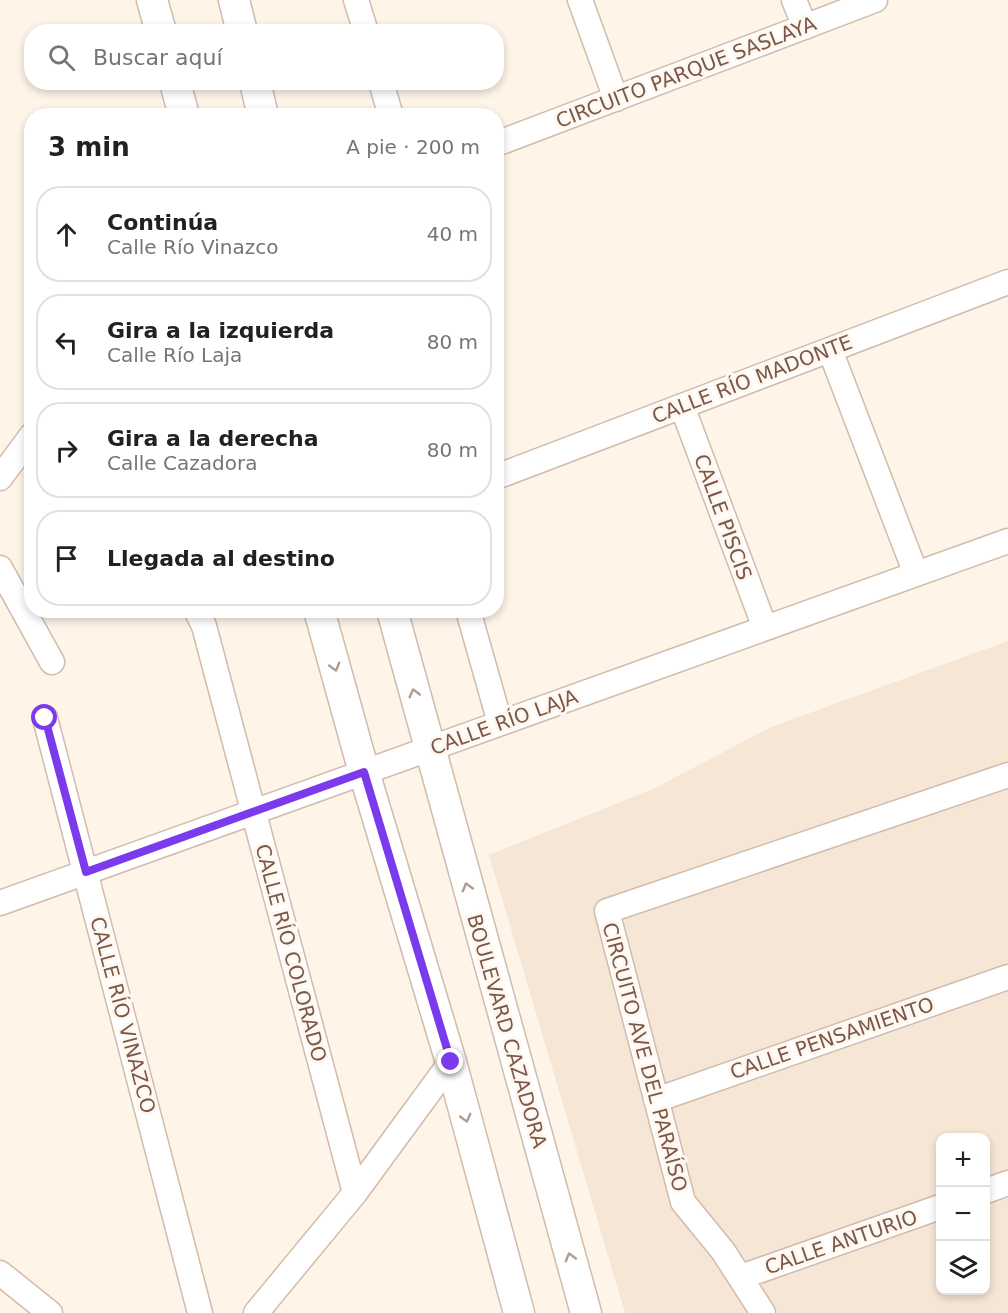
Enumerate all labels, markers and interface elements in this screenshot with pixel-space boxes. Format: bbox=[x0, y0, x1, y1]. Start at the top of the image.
street label: CIRCUITO PARQUE SASLAYA bbox=[552, 11, 820, 133]
search box bbox=[24, 24, 504, 90]
icon: search bbox=[45, 41, 78, 74]
text: Buscar aquí bbox=[93, 45, 223, 70]
text: 3 min bbox=[48, 132, 130, 162]
text: A pie · 200 m bbox=[346, 135, 480, 159]
text: Continúa bbox=[107, 210, 218, 235]
icon: ahead bbox=[50, 218, 83, 251]
text: 40 m bbox=[427, 222, 478, 246]
text: Calle Río Vinazco bbox=[107, 235, 279, 259]
text: Gira a la izquierda bbox=[107, 318, 334, 343]
icon: left bbox=[50, 326, 83, 359]
text: 80 m bbox=[427, 330, 478, 354]
street label: CALLE RÍO MADONTE bbox=[648, 330, 856, 428]
text: Calle Río Laja bbox=[107, 343, 242, 367]
text: Gira a la derecha bbox=[107, 426, 319, 451]
icon: right bbox=[50, 434, 83, 467]
text: 80 m bbox=[427, 438, 478, 462]
text: Calle Cazadora bbox=[107, 451, 257, 475]
street label: CALLE PISCIS bbox=[689, 451, 757, 583]
icon: arrive bbox=[50, 542, 83, 575]
text: Llegada al destino bbox=[107, 546, 335, 571]
one-way arrow bbox=[327, 662, 340, 672]
street label: CALLE RÍO LAJA bbox=[427, 684, 581, 760]
one-way arrow bbox=[409, 688, 421, 698]
route start bbox=[31, 704, 57, 730]
street label: CALLE RÍO COLORADO bbox=[250, 841, 332, 1065]
one-way arrow bbox=[462, 882, 474, 893]
street label: BOULEVARD CAZADORA bbox=[462, 911, 552, 1151]
street label: CALLE RÍO VINAZCO bbox=[85, 914, 161, 1116]
street label: CIRCUITO AVE DEL PARAÍSO bbox=[597, 920, 693, 1194]
street label: CALLE PENSAMIENTO bbox=[727, 992, 937, 1084]
route end bbox=[437, 1048, 463, 1074]
one-way arrow bbox=[459, 1113, 472, 1123]
map controls bbox=[936, 1133, 990, 1295]
button: + bbox=[936, 1133, 990, 1187]
button: − bbox=[936, 1187, 990, 1241]
street label: CALLE ANTURIO bbox=[761, 1205, 921, 1279]
button: layers bbox=[936, 1241, 990, 1295]
one-way arrow bbox=[565, 1252, 577, 1263]

